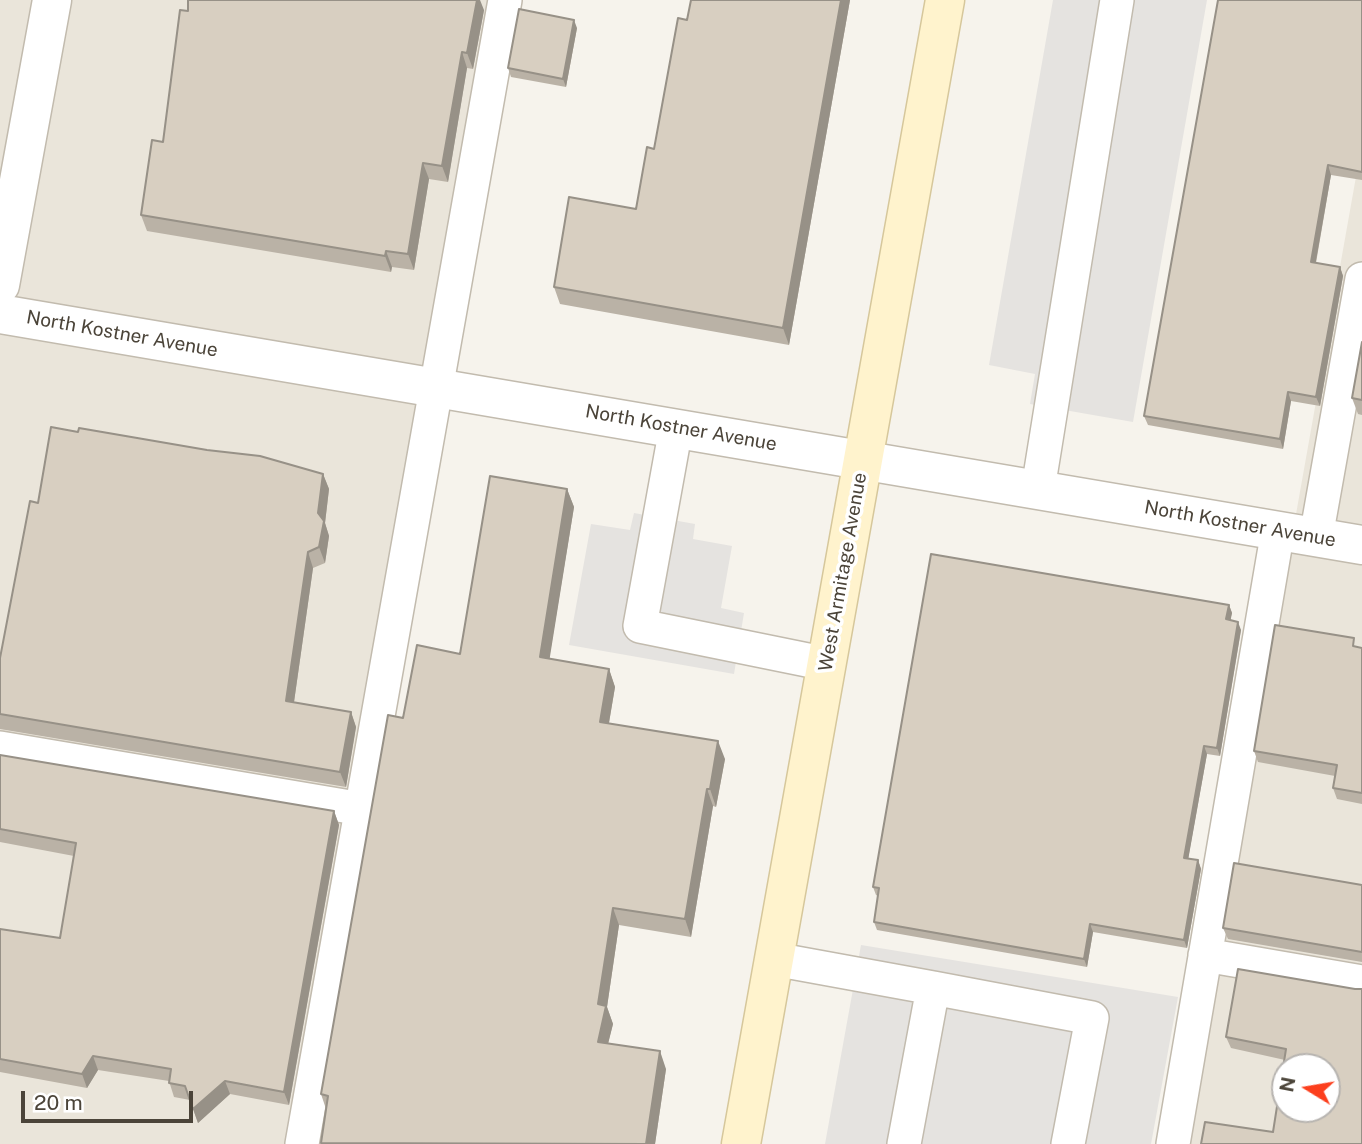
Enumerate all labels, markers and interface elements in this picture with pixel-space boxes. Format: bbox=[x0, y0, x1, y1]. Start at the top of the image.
street label: North Kostner Avenue bbox=[25, 306, 219, 362]
street label: North Kostner Avenue bbox=[584, 400, 778, 456]
street label: West Armitage Avenue bbox=[814, 471, 872, 673]
street label: North Kostner Avenue bbox=[1143, 496, 1337, 552]
north arrow bbox=[1271, 1053, 1341, 1123]
text: N bbox=[1275, 1075, 1300, 1094]
scale bar bbox=[24, 1078, 196, 1122]
text: 20 m bbox=[34, 1090, 83, 1115]

